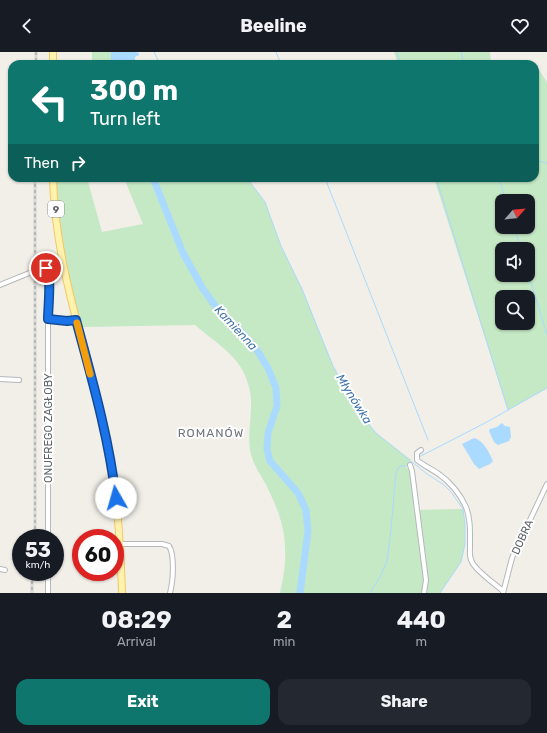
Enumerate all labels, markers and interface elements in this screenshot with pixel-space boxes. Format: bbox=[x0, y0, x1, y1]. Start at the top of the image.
icon: back bbox=[16, 15, 38, 37]
text: Beeline bbox=[240, 15, 307, 37]
icon: heart bbox=[509, 15, 531, 37]
text: 300 m bbox=[90, 74, 178, 107]
icon: left bbox=[24, 76, 76, 128]
text: Turn left bbox=[90, 108, 160, 130]
icon: right bbox=[67, 152, 89, 174]
text: Then bbox=[24, 154, 59, 172]
north arrow bbox=[495, 194, 535, 234]
map controls bbox=[495, 194, 535, 330]
road number: 9 bbox=[48, 201, 64, 217]
button: sound bbox=[495, 242, 535, 282]
pin bbox=[29, 251, 63, 285]
icon: arrive bbox=[35, 257, 57, 279]
button: search bbox=[495, 290, 535, 330]
water label: Kamienna bbox=[212, 303, 260, 353]
water label: Młynówka bbox=[333, 371, 375, 427]
street label: ONUFREGO ZAGŁOBY bbox=[42, 373, 55, 483]
district label: ROMANÓW bbox=[178, 426, 244, 440]
position arrow bbox=[95, 477, 137, 519]
street label: DOBRA bbox=[509, 517, 536, 557]
speed limit sign: 60 bbox=[72, 529, 124, 581]
text: 53 bbox=[25, 538, 51, 562]
text: km/h bbox=[26, 559, 50, 571]
text: 08:29 bbox=[101, 606, 172, 634]
text: 2 bbox=[276, 606, 292, 634]
text: 440 bbox=[397, 606, 446, 634]
text: Arrival bbox=[117, 634, 156, 649]
text: min bbox=[273, 634, 296, 649]
text: m bbox=[415, 634, 427, 649]
button: Exit bbox=[16, 679, 270, 725]
button: Share bbox=[278, 679, 531, 725]

